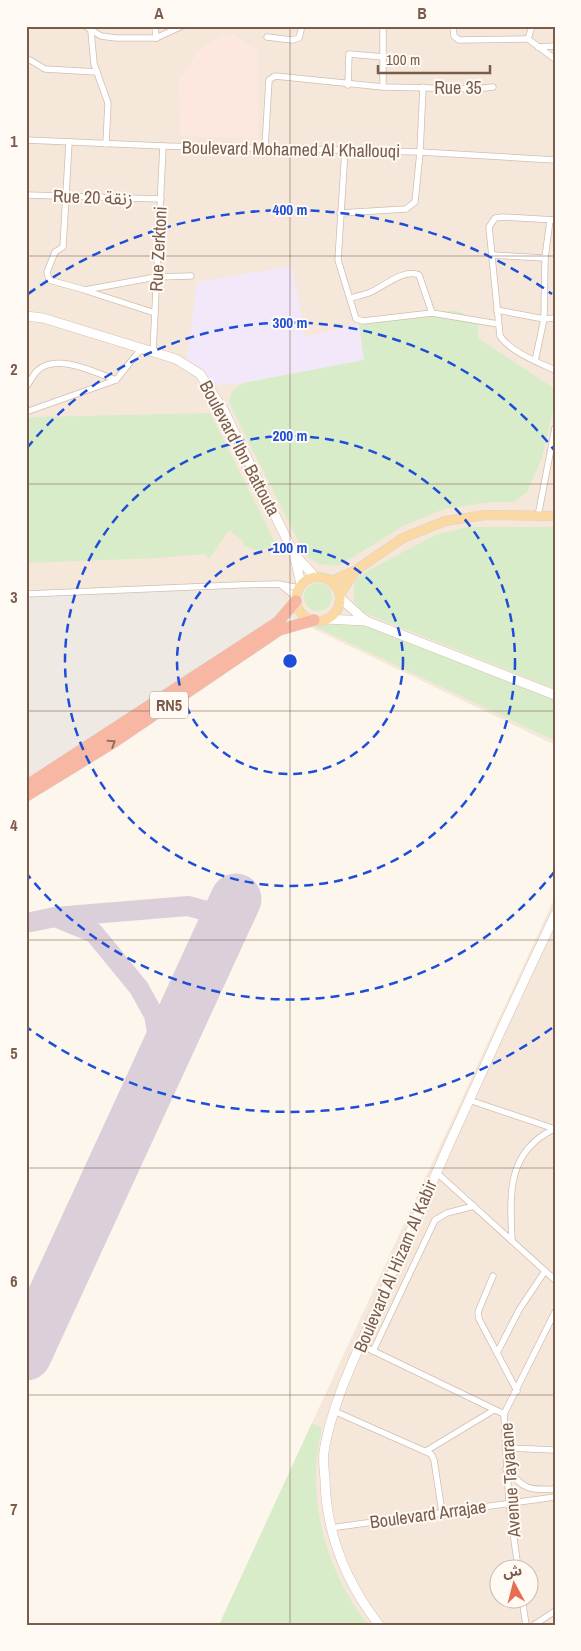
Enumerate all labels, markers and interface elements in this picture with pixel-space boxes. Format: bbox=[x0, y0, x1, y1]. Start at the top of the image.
text: A bbox=[154, 2, 164, 24]
text: B bbox=[417, 2, 427, 24]
scale bar bbox=[378, 42, 491, 74]
text: 100 m bbox=[386, 49, 420, 70]
street label: Rue 35 bbox=[434, 75, 482, 100]
text: 1 bbox=[10, 130, 18, 152]
street label: Boulevard Mohamed Al Khallouqi bbox=[182, 135, 400, 163]
street label: Rue 20 زنقة bbox=[52, 183, 134, 211]
text: 400 m bbox=[273, 199, 307, 220]
street label: Rue Zerktoni bbox=[143, 206, 173, 292]
text: 300 m bbox=[273, 312, 307, 333]
text: 2 bbox=[10, 358, 18, 380]
street label: Boulevard Ibn Battouta bbox=[194, 376, 286, 520]
text: 200 m bbox=[273, 425, 307, 446]
text: 100 m bbox=[273, 537, 307, 558]
text: 3 bbox=[10, 586, 18, 608]
centre of rings bbox=[281, 652, 299, 670]
road number: RN5 bbox=[150, 692, 188, 718]
one-way arrow bbox=[107, 739, 116, 749]
text: 4 bbox=[10, 814, 18, 836]
text: 5 bbox=[10, 1042, 18, 1064]
street label: Boulevard Al Hizam Al Kabir bbox=[347, 1176, 443, 1356]
text: 6 bbox=[10, 1270, 18, 1292]
street label: Avenue Tayarane bbox=[494, 1422, 527, 1539]
street label: Boulevard Arrajae bbox=[368, 1493, 488, 1535]
text: 7 bbox=[10, 1498, 18, 1520]
north arrow bbox=[488, 1558, 538, 1608]
text: ش bbox=[502, 1561, 523, 1581]

